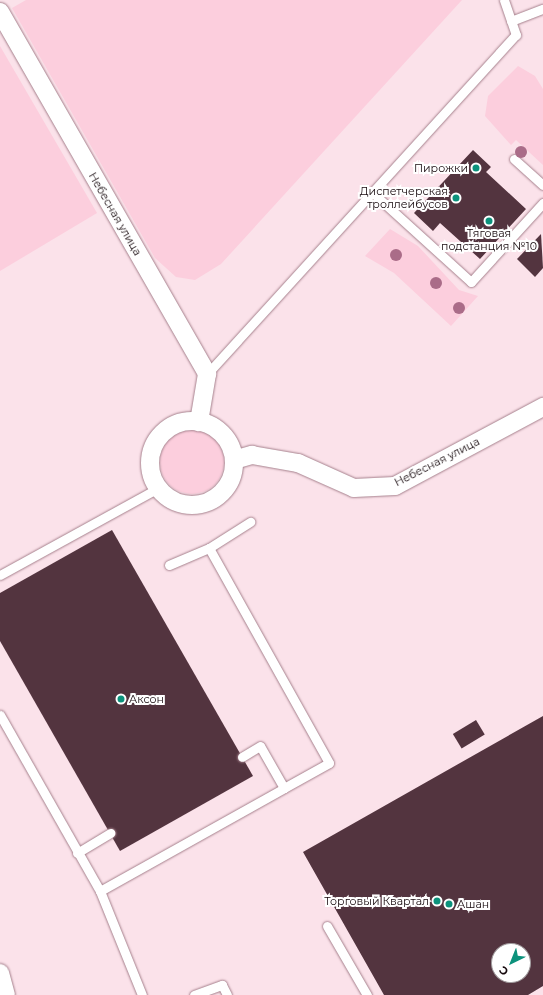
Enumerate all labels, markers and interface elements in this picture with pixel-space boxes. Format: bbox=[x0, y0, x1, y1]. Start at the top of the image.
place label: Пирожки bbox=[414, 161, 468, 175]
marker: Пирожки bbox=[471, 163, 481, 173]
street label: Небесная улица bbox=[86, 170, 144, 258]
place label: Диспетчерская троллейбусов bbox=[360, 185, 448, 211]
marker: Диспетчерская троллейбусов bbox=[451, 193, 461, 203]
marker: Тяговая подстанция №10 bbox=[484, 216, 494, 226]
place label: Тяговая подстанция №10 bbox=[441, 227, 537, 253]
street label: Небесная улица bbox=[392, 435, 482, 489]
place label: Аксон bbox=[129, 692, 164, 706]
marker: Аксон bbox=[116, 694, 126, 704]
place label: Торговый Квартал bbox=[324, 894, 429, 908]
marker: Торговый Квартал bbox=[432, 896, 442, 906]
place label: Ашан bbox=[457, 897, 489, 911]
marker: Ашан bbox=[444, 899, 454, 909]
north arrow bbox=[491, 943, 531, 983]
text: С bbox=[496, 963, 511, 979]

